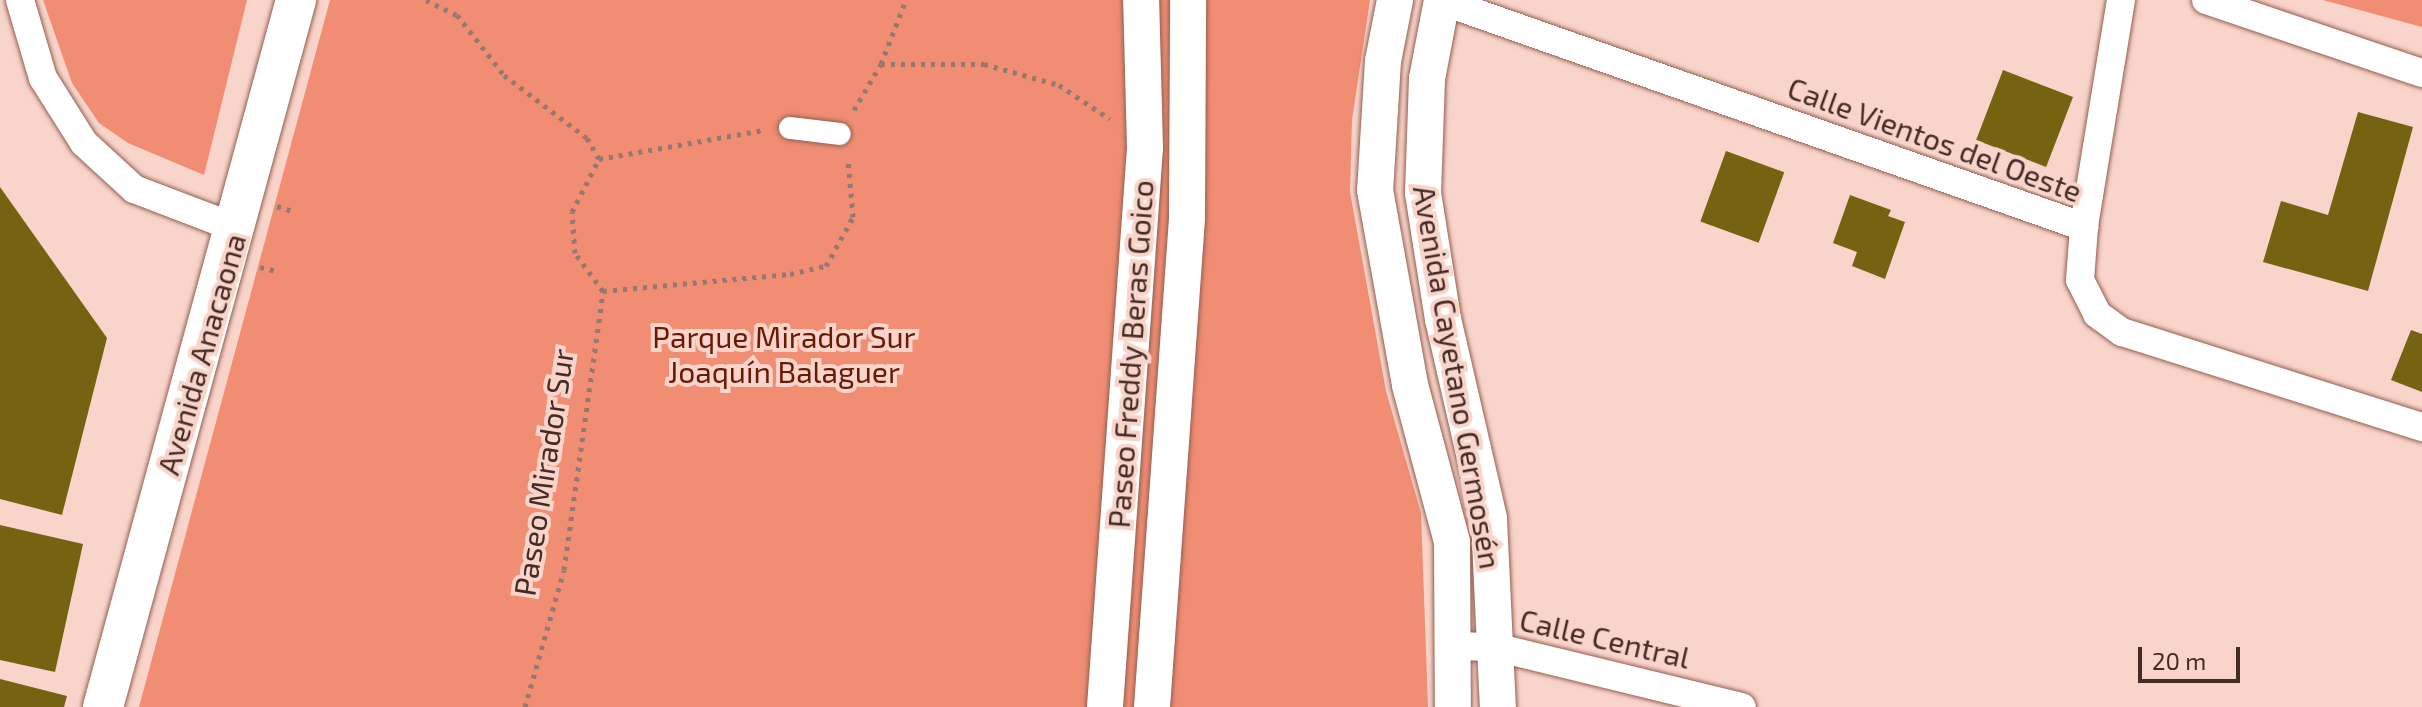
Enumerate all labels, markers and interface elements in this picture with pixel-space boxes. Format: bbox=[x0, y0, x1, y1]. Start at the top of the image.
street label: Calle Vientos del Oeste bbox=[1782, 69, 2088, 209]
street label: Paseo Freddy Beras Goico bbox=[1100, 178, 1160, 530]
street label: Avenida Cayetano Germosén bbox=[1407, 183, 1509, 571]
street label: Avenida Anacaona bbox=[149, 229, 253, 479]
park label: Parque Mirador Sur Joaquín Balaguer bbox=[652, 318, 916, 388]
street label: Paseo Mirador Sur bbox=[506, 346, 580, 598]
street label: Calle Central bbox=[1516, 601, 1694, 675]
scale bar bbox=[2142, 631, 2244, 681]
text: 20 m bbox=[2152, 646, 2206, 675]

